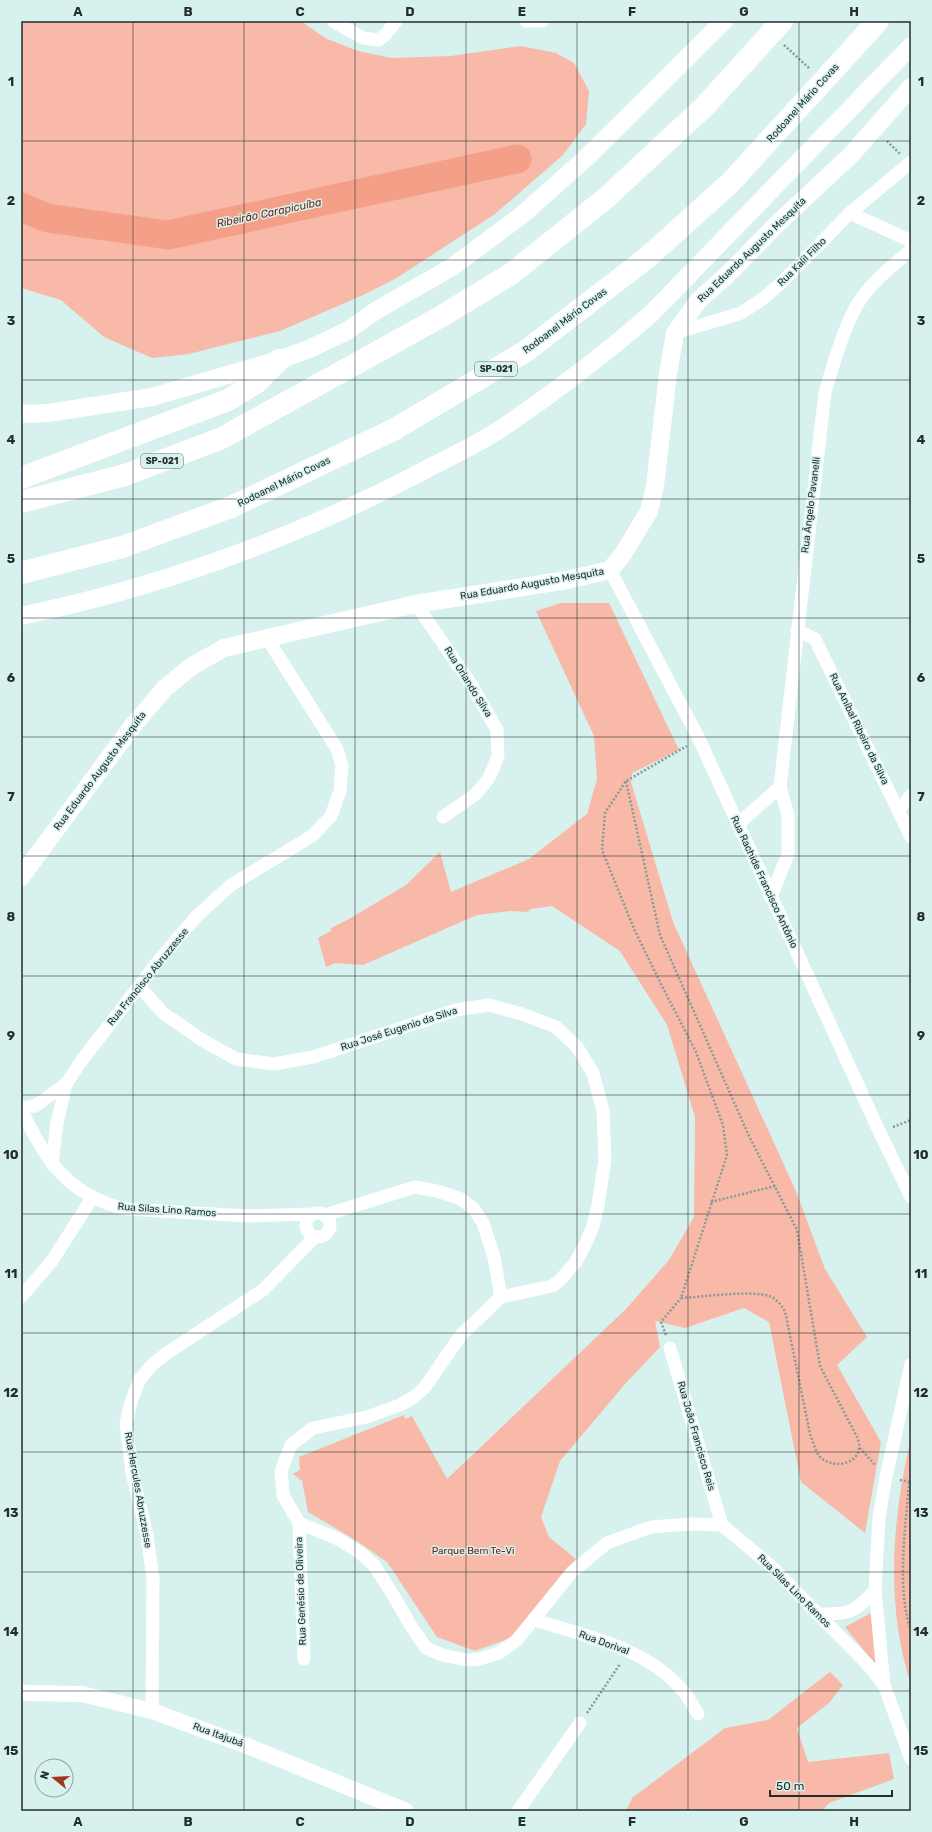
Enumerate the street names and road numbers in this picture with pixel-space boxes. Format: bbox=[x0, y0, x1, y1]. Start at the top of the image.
street label: Rodoanel Mário Covas bbox=[764, 61, 842, 145]
street label: Rua Eduardo Augusto Mesquita bbox=[695, 195, 809, 305]
street label: Rua Kalil Filho bbox=[775, 235, 829, 289]
street label: Rodoanel Mário Covas bbox=[521, 286, 609, 356]
road number: SP-021 bbox=[475, 362, 517, 376]
road number: SP-021 bbox=[141, 454, 183, 468]
street label: Rodoanel Mário Covas bbox=[236, 454, 332, 510]
street label: Rua Ângelo Pavanelli bbox=[799, 456, 823, 554]
street label: Rua Eduardo Augusto Mesquita bbox=[459, 565, 605, 603]
street label: Rua Orlando Silva bbox=[441, 644, 495, 720]
street label: Rua Aníbal Ribeiro da Silva bbox=[827, 671, 891, 787]
street label: Rua Eduardo Augusto Mesquita bbox=[51, 709, 149, 833]
street label: Rua Rachide Francisco Antônio bbox=[728, 814, 800, 950]
street label: Rua Francisco Abruzzesse bbox=[105, 926, 191, 1028]
street label: Rua José Eugenio da Silva bbox=[339, 1004, 459, 1054]
street label: Rua Silas Lino Ramos bbox=[117, 1201, 217, 1219]
street label: Rua João Francisco Reis bbox=[675, 1380, 717, 1492]
street label: Rua Hercules Abruzzesse bbox=[122, 1431, 154, 1549]
street label: Rua Genésio de Oliveira bbox=[293, 1537, 309, 1645]
street label: Rua Silas Lino Ramos bbox=[755, 1552, 833, 1630]
street label: Rua Dorival bbox=[577, 1628, 631, 1658]
street label: Rua Itajubá bbox=[191, 1720, 245, 1750]

